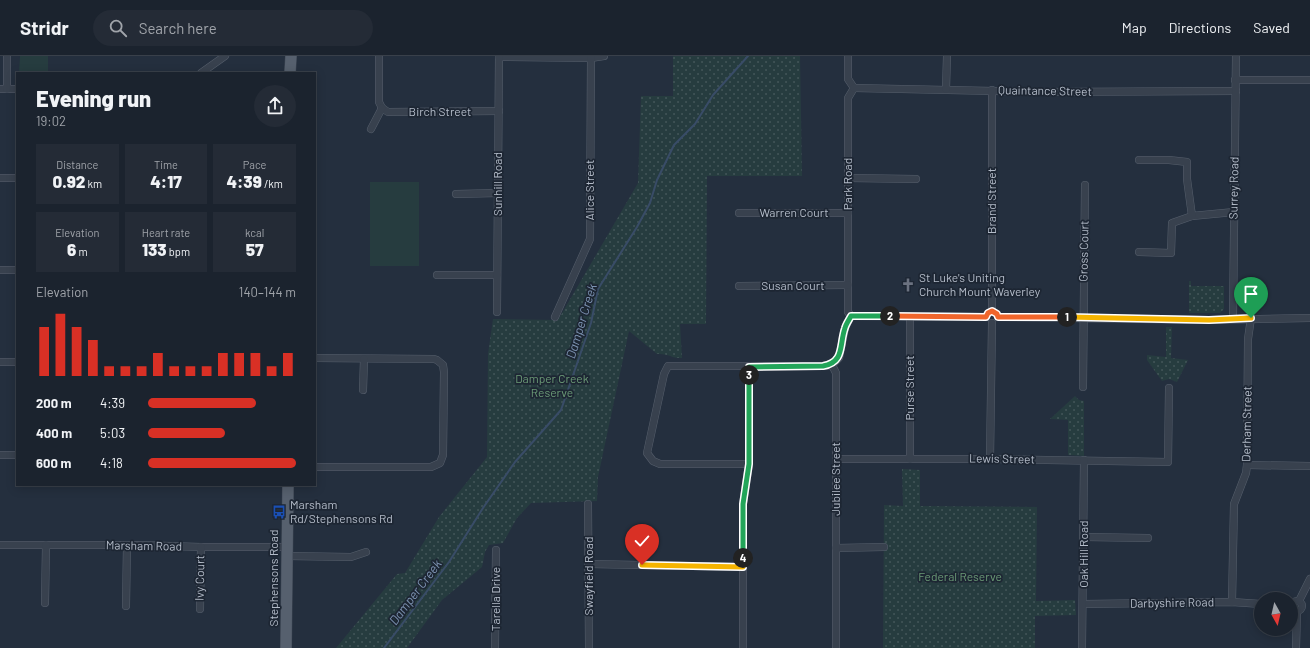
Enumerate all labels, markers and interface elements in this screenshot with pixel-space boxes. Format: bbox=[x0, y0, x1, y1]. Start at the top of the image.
search box bbox=[93, 10, 373, 46]
text: Stridr bbox=[20, 16, 69, 39]
icon: search bbox=[107, 17, 129, 39]
text: Search here bbox=[139, 19, 217, 37]
text: Map bbox=[1122, 19, 1147, 36]
text: Directions bbox=[1169, 19, 1231, 36]
text: Saved bbox=[1253, 19, 1290, 36]
street label: Quaintance Street bbox=[998, 82, 1092, 98]
text: Evening run bbox=[36, 85, 151, 111]
button: share bbox=[254, 85, 296, 127]
street label: Birch Street bbox=[409, 104, 471, 118]
text: 19:02 bbox=[36, 113, 66, 129]
street label: Sunhill Road bbox=[490, 152, 504, 216]
street label: Surrey Road bbox=[1225, 156, 1241, 220]
text: Distance bbox=[56, 158, 98, 171]
text: Time bbox=[154, 158, 178, 171]
text: Pace bbox=[243, 158, 266, 171]
street label: Park Road bbox=[840, 158, 854, 210]
street label: Alice Street bbox=[582, 160, 596, 220]
street label: Brand Street bbox=[984, 168, 998, 234]
text: 0.92 bbox=[52, 171, 85, 191]
text: 4:17 bbox=[150, 171, 182, 191]
text: 4:39 bbox=[226, 171, 262, 191]
text: km bbox=[85, 177, 102, 190]
text: /km bbox=[262, 177, 283, 190]
street label: Warren Court bbox=[759, 205, 829, 219]
street label: Gross Court bbox=[1075, 220, 1091, 282]
text: Elevation bbox=[55, 226, 99, 239]
text: Heart rate bbox=[142, 226, 190, 239]
text: kcal bbox=[245, 226, 264, 239]
text: 6 bbox=[67, 239, 76, 259]
text: 133 bbox=[142, 239, 167, 259]
text: 57 bbox=[246, 239, 264, 259]
text: m bbox=[76, 245, 88, 258]
text: bpm bbox=[167, 245, 190, 258]
place label: St Luke's Uniting Church Mount Waverley bbox=[919, 270, 1041, 298]
church icon: St Luke's Uniting Church Mount Waverley bbox=[900, 277, 916, 293]
pin bbox=[1234, 277, 1268, 318]
street label: Susan Court bbox=[761, 278, 825, 292]
water label: Damper Creek bbox=[562, 281, 600, 360]
icon: arrive bbox=[1240, 283, 1262, 305]
text: Elevation bbox=[36, 284, 88, 300]
text: 140–144 m bbox=[239, 284, 296, 300]
pin: 2 bbox=[880, 306, 900, 326]
pin: 1 bbox=[1057, 307, 1077, 327]
text: 2 bbox=[887, 309, 893, 322]
text: 1 bbox=[1065, 310, 1069, 323]
street label: Purse Street bbox=[902, 355, 916, 421]
pin: 3 bbox=[739, 365, 759, 385]
text: 3 bbox=[746, 368, 752, 381]
park label: Damper Creek Reserve bbox=[515, 371, 589, 399]
street label: Derham Street bbox=[1238, 386, 1254, 462]
text: 200 m bbox=[36, 395, 72, 411]
text: 4:39 bbox=[100, 395, 125, 411]
text: 400 m bbox=[36, 425, 72, 441]
text: 5:03 bbox=[100, 425, 125, 441]
street label: Jubilee Street bbox=[828, 442, 842, 516]
street label: Lewis Street bbox=[969, 450, 1035, 466]
text: 600 m bbox=[36, 455, 71, 471]
text: 4:18 bbox=[100, 455, 123, 471]
place label: Marsham Rd/Stephensons Rd bbox=[290, 497, 393, 525]
bus stop icon: Marsham Rd/Stephensons Rd bbox=[271, 504, 287, 520]
street label: Oak Hill Road bbox=[1076, 520, 1090, 588]
pin bbox=[625, 524, 659, 565]
street label: Stephensons Road bbox=[266, 530, 280, 626]
icon: check bbox=[631, 530, 653, 552]
street label: Swayfield Road bbox=[581, 536, 595, 616]
street label: Marsham Road bbox=[106, 537, 182, 553]
pin: 4 bbox=[733, 548, 753, 568]
text: 4 bbox=[740, 551, 746, 564]
street label: Ivy Court bbox=[192, 555, 206, 601]
water label: Damper Creek bbox=[385, 556, 445, 628]
street label: Tarella Drive bbox=[488, 567, 502, 631]
park label: Federal Reserve bbox=[918, 569, 1002, 583]
north arrow bbox=[1254, 592, 1298, 636]
map controls bbox=[1254, 592, 1298, 636]
street label: Darbyshire Road bbox=[1130, 594, 1214, 610]

